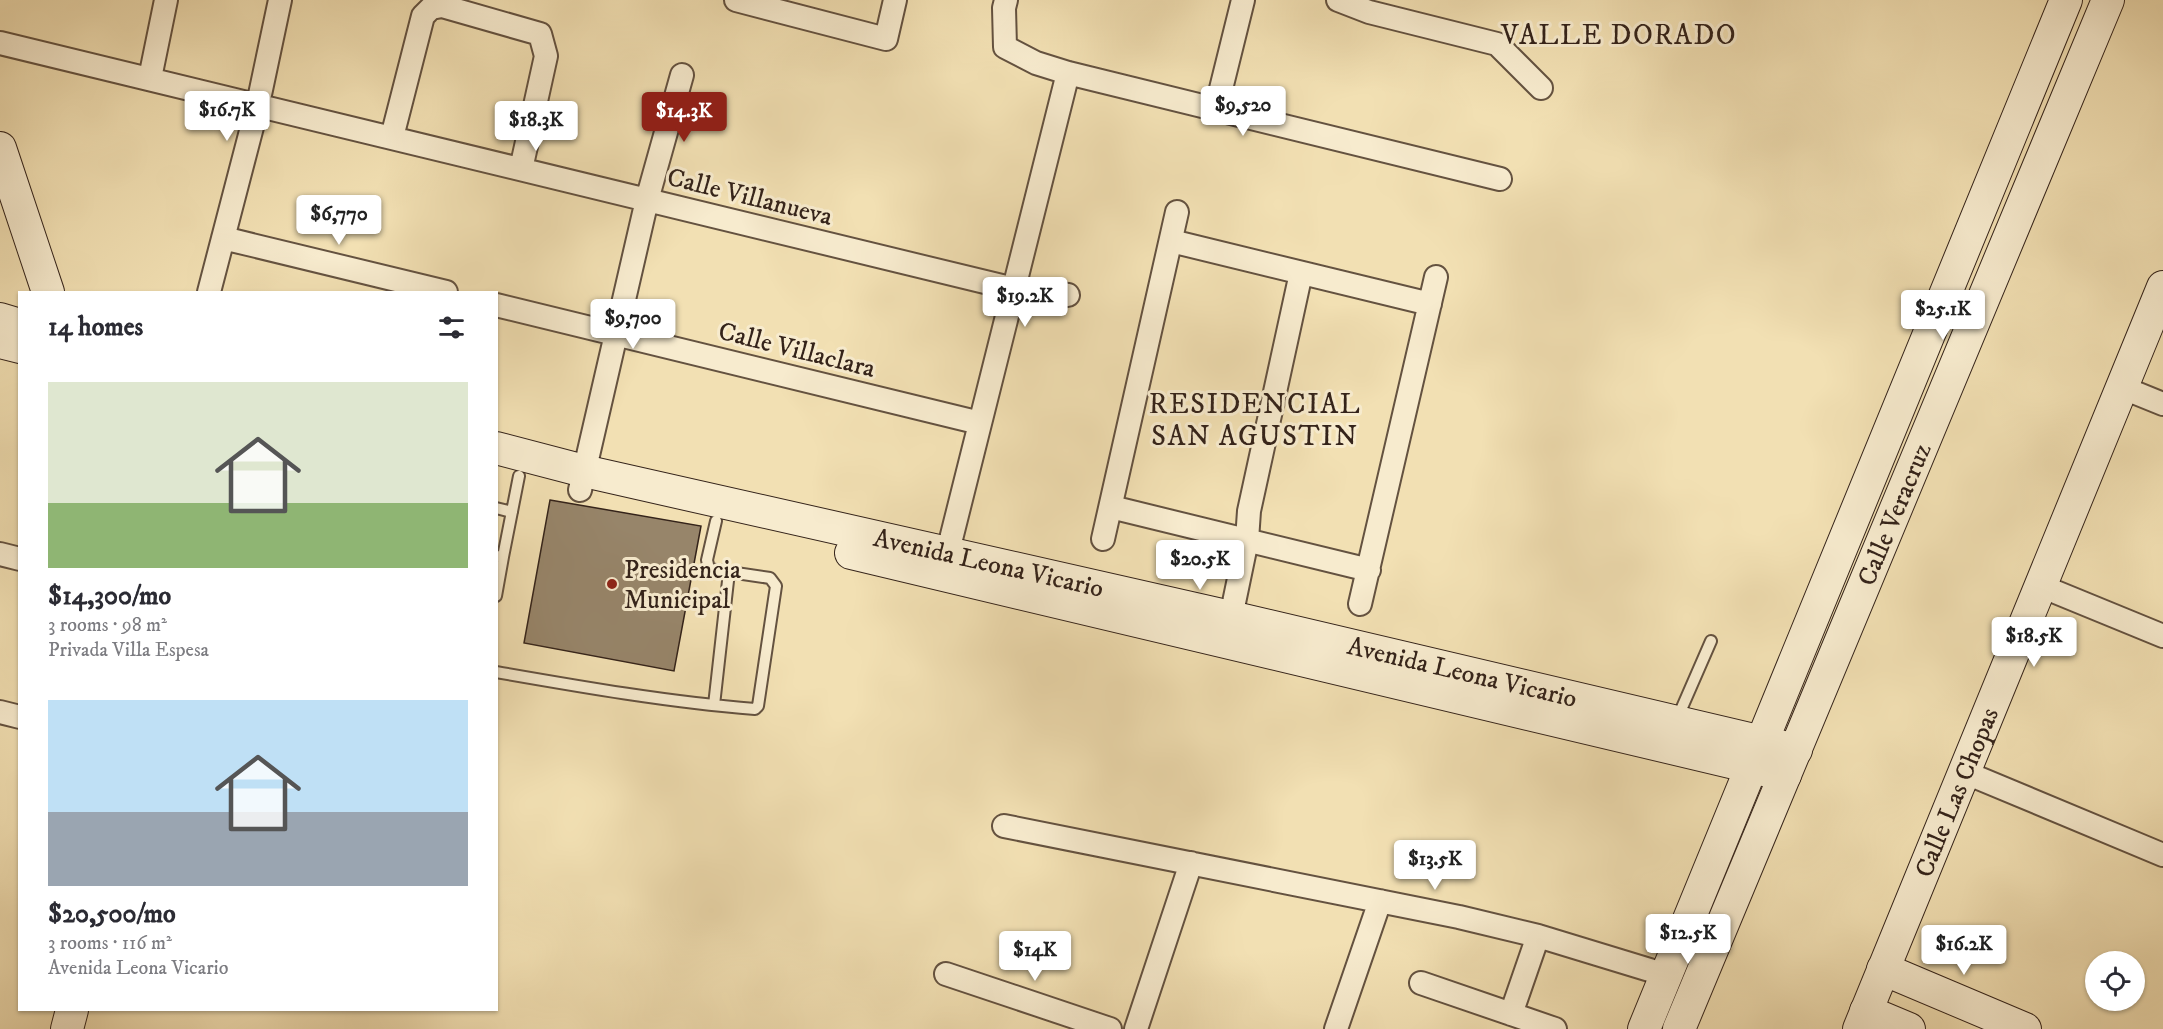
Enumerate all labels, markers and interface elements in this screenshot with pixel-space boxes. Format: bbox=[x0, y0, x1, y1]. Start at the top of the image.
district label: VALLE DORADO bbox=[1500, 18, 1737, 53]
pin: $9,520 bbox=[1194, 86, 1292, 137]
pin: $16.7K bbox=[178, 91, 276, 142]
pin: $14.3K bbox=[635, 92, 733, 143]
text: $9,520 bbox=[1215, 93, 1271, 118]
text: $16.7K bbox=[199, 98, 255, 123]
text: $14.3K bbox=[656, 99, 712, 124]
pin: $18.3K bbox=[487, 101, 585, 152]
text: $18.3K bbox=[509, 108, 563, 133]
street label: Calle Villanueva bbox=[664, 161, 836, 234]
pin: $6,770 bbox=[290, 195, 388, 246]
text: $6,770 bbox=[310, 202, 368, 227]
pin: $19.2K bbox=[976, 277, 1074, 328]
text: $19.2K bbox=[997, 284, 1053, 309]
pin: $25.1K bbox=[1894, 290, 1992, 341]
text: $25.1K bbox=[1915, 297, 1971, 322]
pin: $9,700 bbox=[584, 299, 682, 350]
text: $9,700 bbox=[604, 306, 662, 331]
text: 14 homes bbox=[48, 311, 143, 344]
icon: filters bbox=[435, 311, 468, 344]
street label: Calle Villaclara bbox=[715, 315, 879, 386]
district label: RESIDENCIAL SAN AGUSTIN bbox=[1149, 387, 1361, 454]
icon: home bbox=[204, 421, 312, 529]
street label: Calle Veracruz bbox=[1851, 438, 1939, 591]
street label: Avenida Leona Vicario bbox=[870, 522, 1107, 606]
pin: $20.5K bbox=[1151, 540, 1249, 591]
text: $20.5K bbox=[1170, 547, 1230, 572]
place label: Presidencia Municipal bbox=[624, 554, 741, 617]
marker: Presidencia Municipal bbox=[605, 577, 619, 591]
text: $14,300/mo bbox=[48, 580, 171, 613]
text: 3 rooms · 98 m² bbox=[48, 613, 167, 638]
pin: $18.5K bbox=[1985, 617, 2083, 668]
text: $18.5K bbox=[2006, 624, 2062, 649]
street label: Avenida Leona Vicario bbox=[1344, 630, 1580, 716]
text: Privada Villa Espesa bbox=[48, 638, 209, 663]
street label: Calle Las Chopas bbox=[1908, 703, 2007, 882]
icon: home bbox=[204, 739, 312, 847]
pin: $13.5K bbox=[1386, 840, 1484, 891]
text: $13.5K bbox=[1408, 847, 1462, 872]
text: $20,500/mo bbox=[48, 898, 176, 931]
pin: $12.5K bbox=[1639, 914, 1737, 965]
text: $12.5K bbox=[1660, 921, 1716, 946]
pin: $16.2K bbox=[1915, 925, 2013, 976]
text: 3 rooms · 116 m² bbox=[48, 931, 172, 956]
pin: $14K bbox=[999, 931, 1071, 982]
text: $16.2K bbox=[1935, 932, 1993, 957]
text: $14K bbox=[1013, 938, 1057, 963]
map controls bbox=[2085, 951, 2145, 1011]
button: locate bbox=[2085, 951, 2145, 1011]
text: Avenida Leona Vicario bbox=[48, 956, 229, 981]

